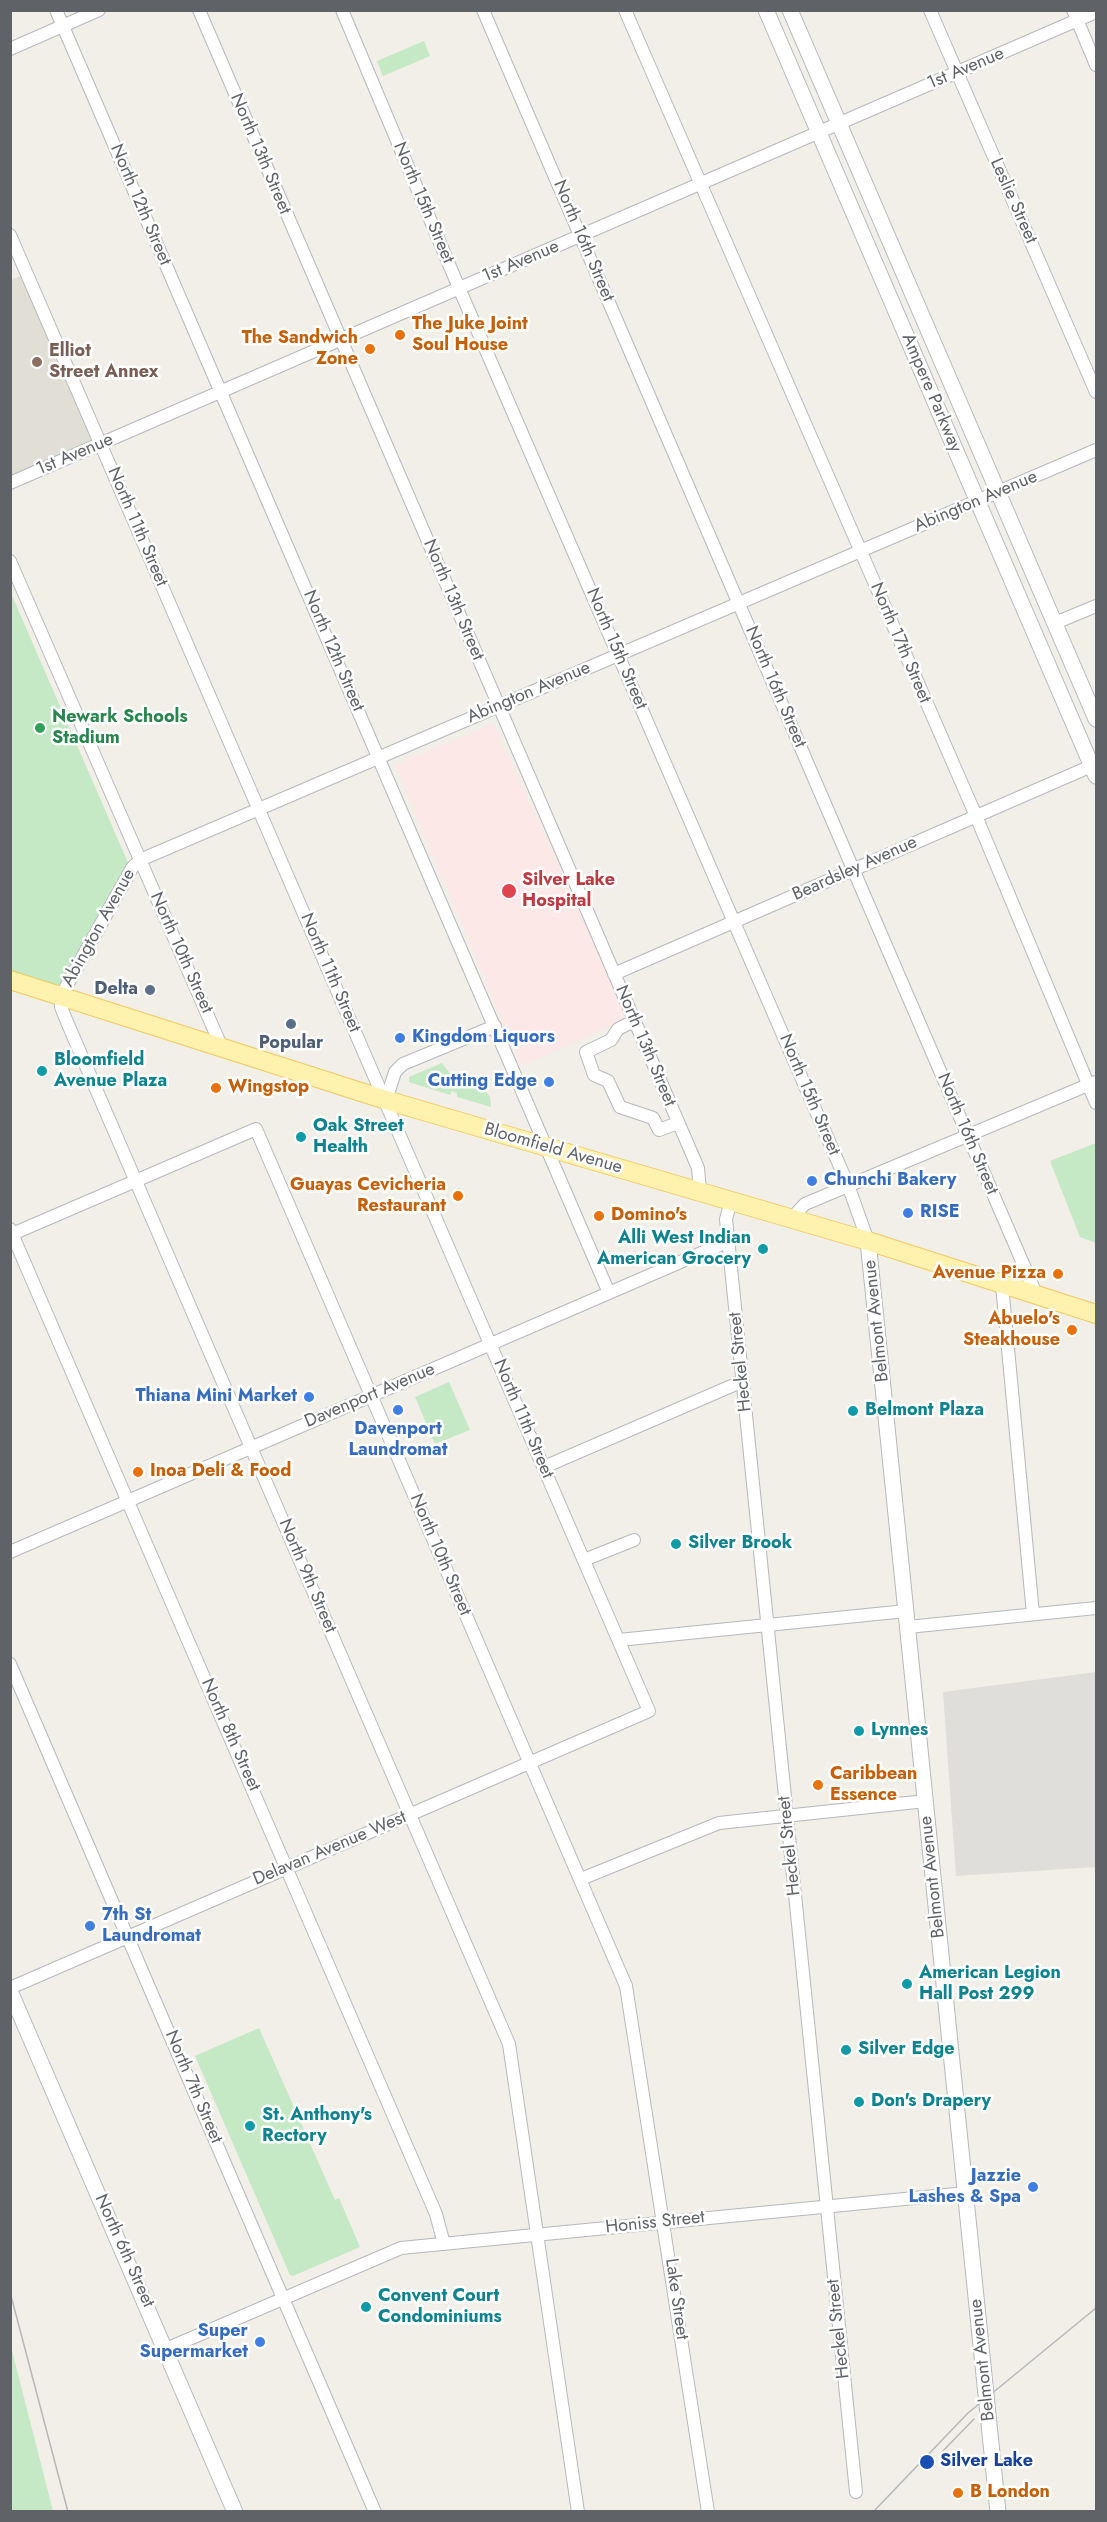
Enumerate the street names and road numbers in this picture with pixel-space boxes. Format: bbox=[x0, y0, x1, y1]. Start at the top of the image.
street label: 1st Avenue bbox=[924, 43, 1008, 95]
street label: North 13th Street bbox=[225, 90, 295, 218]
street label: North 15th Street bbox=[388, 139, 458, 267]
street label: North 12th Street bbox=[105, 141, 175, 269]
street label: Leslie Street bbox=[985, 155, 1041, 247]
street label: North 16th Street bbox=[548, 177, 618, 305]
street label: 1st Avenue bbox=[479, 236, 563, 288]
street label: Ampere Parkway bbox=[896, 330, 966, 456]
street label: 1st Avenue bbox=[33, 429, 117, 481]
street label: North 11th Street bbox=[102, 464, 172, 590]
street label: Abington Avenue bbox=[911, 466, 1041, 538]
street label: North 13th Street bbox=[418, 536, 488, 664]
street label: North 17th Street bbox=[865, 580, 935, 706]
street label: North 15th Street bbox=[581, 585, 651, 713]
street label: North 12th Street bbox=[298, 587, 368, 715]
street label: North 16th Street bbox=[740, 623, 810, 751]
street label: Abington Avenue bbox=[464, 657, 594, 729]
street label: Beardsley Avenue bbox=[789, 832, 921, 906]
street label: Abington Avenue bbox=[58, 865, 140, 991]
street label: North 10th Street bbox=[145, 889, 217, 1017]
street label: North 11th Street bbox=[295, 910, 365, 1036]
street label: North 13th Street bbox=[610, 982, 680, 1110]
street label: North 15th Street bbox=[774, 1031, 844, 1159]
street label: North 16th Street bbox=[932, 1070, 1002, 1198]
street label: Bloomfield Avenue bbox=[481, 1119, 625, 1179]
street label: Belmont Avenue bbox=[860, 1259, 894, 1383]
street label: Heckel Street bbox=[725, 1311, 757, 1413]
street label: North 11th Street bbox=[488, 1356, 558, 1482]
street label: Davenport Avenue bbox=[302, 1359, 438, 1433]
street label: North 10th Street bbox=[405, 1491, 475, 1619]
street label: North 9th Street bbox=[273, 1516, 341, 1636]
street label: North 8th Street bbox=[196, 1675, 264, 1795]
street label: Heckel Street bbox=[774, 1795, 806, 1897]
street label: Delavan Avenue West bbox=[250, 1807, 410, 1891]
street label: Belmont Avenue bbox=[916, 1815, 950, 1939]
street label: North 7th Street bbox=[159, 2027, 227, 2147]
street label: North 6th Street bbox=[89, 2191, 159, 2311]
street label: Honiss Street bbox=[604, 2207, 706, 2239]
street label: Lake Street bbox=[660, 2257, 692, 2341]
street label: Heckel Street bbox=[823, 2278, 855, 2380]
street label: Belmont Avenue bbox=[966, 2298, 1000, 2422]

